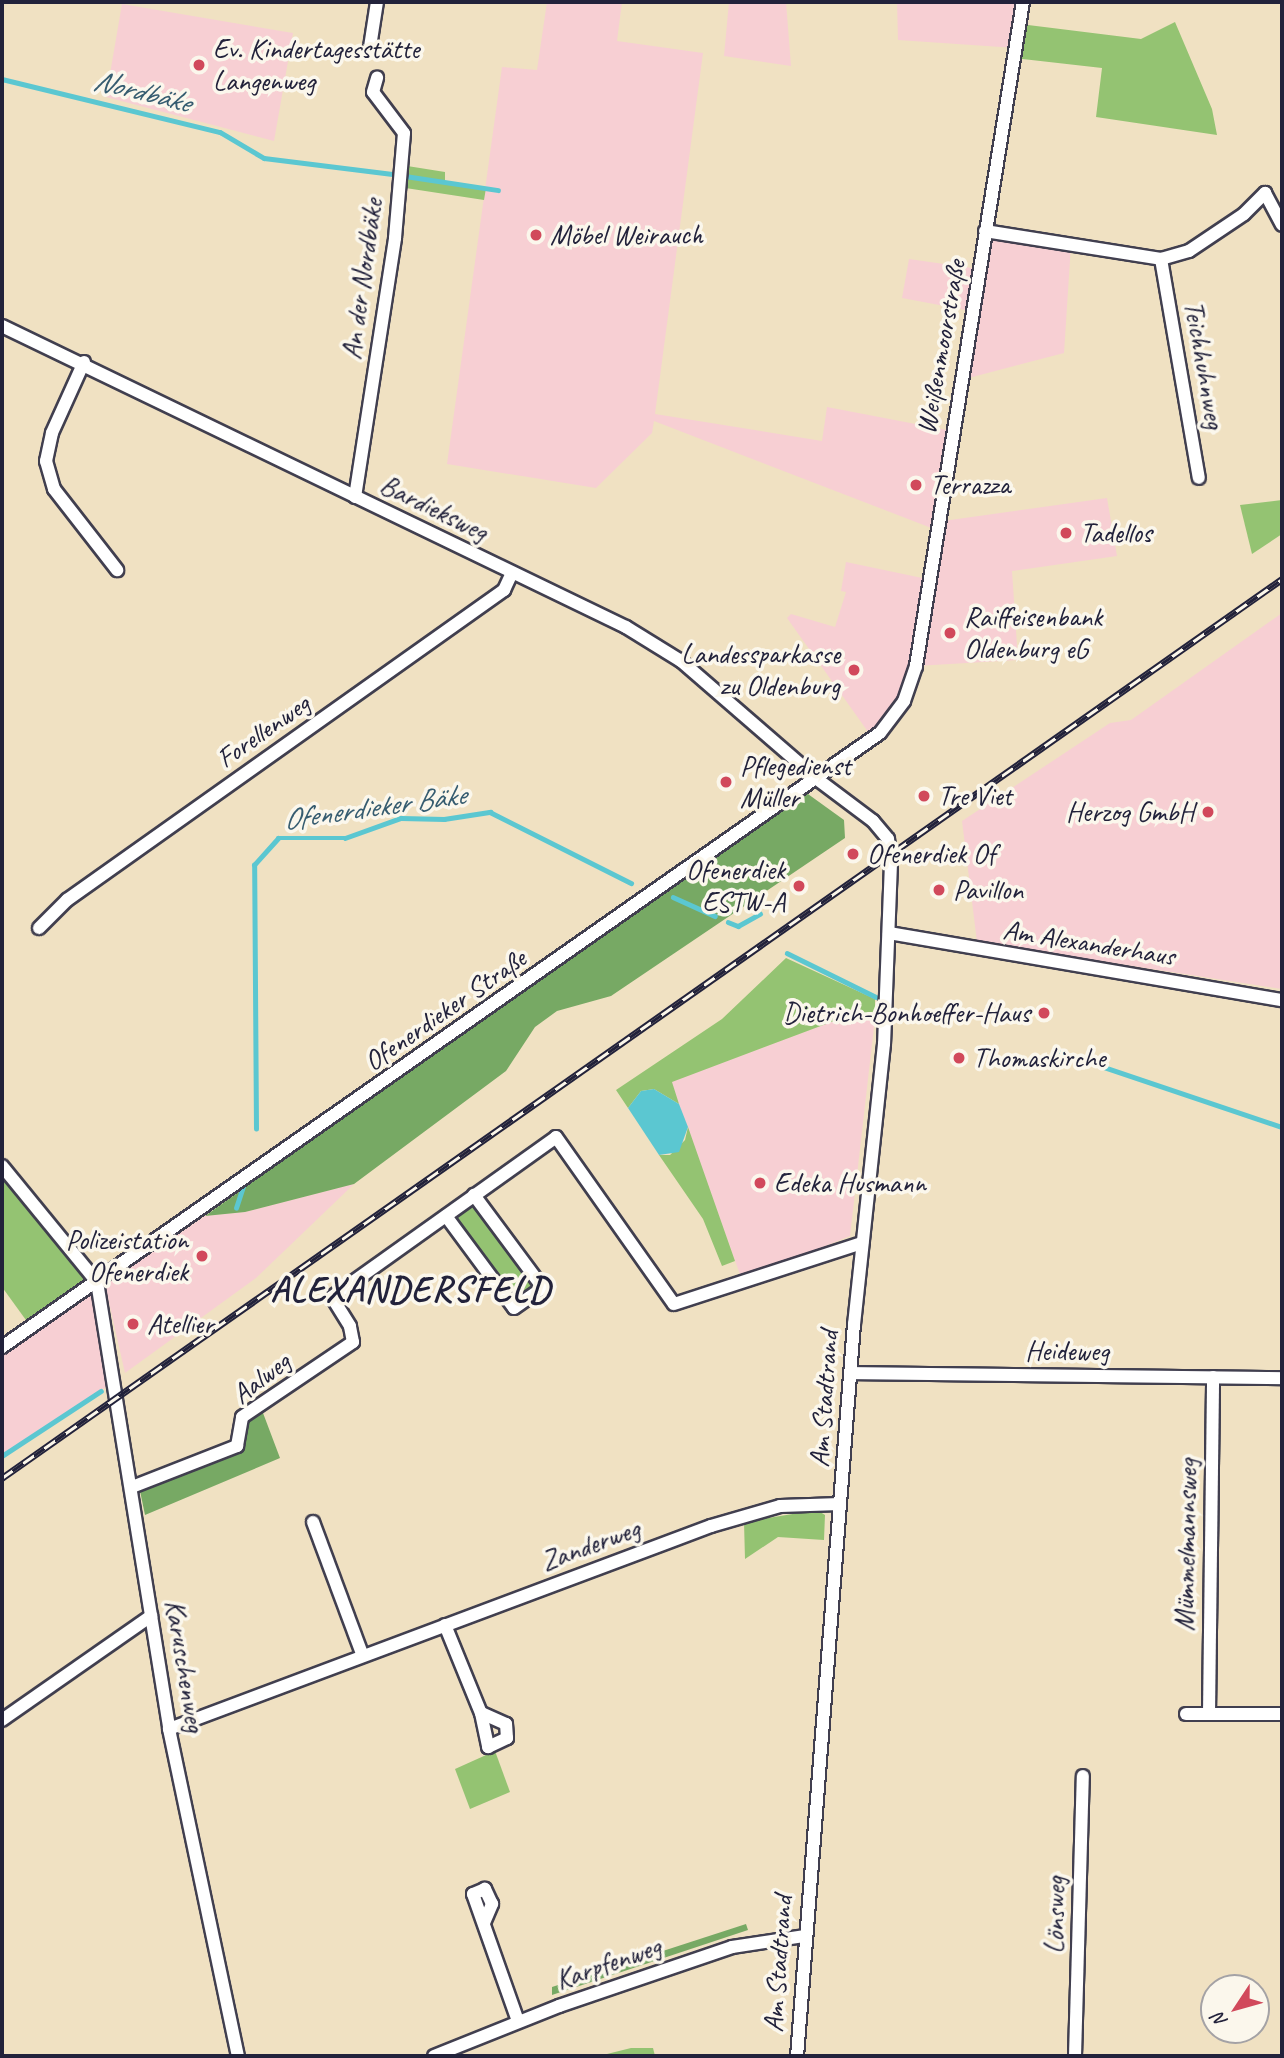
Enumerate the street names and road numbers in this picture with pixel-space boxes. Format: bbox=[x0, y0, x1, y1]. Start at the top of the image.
street label: An der Nordbäke bbox=[334, 197, 390, 361]
street label: Weißenmoorstraße bbox=[909, 257, 973, 437]
street label: Teichhuhnweg bbox=[1176, 298, 1232, 432]
street label: Bardieksweg bbox=[375, 468, 493, 548]
street label: Forellenweg bbox=[210, 687, 316, 775]
street label: Am Alexanderhaus bbox=[1001, 913, 1177, 973]
street label: Ofenerdieker Straße bbox=[357, 941, 533, 1079]
street label: Am Stadtrand bbox=[802, 1329, 846, 1469]
street label: Heideweg bbox=[1025, 1334, 1109, 1368]
street label: Aalweg bbox=[225, 1345, 297, 1411]
street label: Mümmelmannsweg bbox=[1168, 1459, 1204, 1631]
street label: Zanderweg bbox=[536, 1512, 644, 1578]
street label: Karuschenweg bbox=[158, 1597, 212, 1735]
street label: Lönsweg bbox=[1038, 1876, 1072, 1954]
street label: Am Stadtrand bbox=[756, 1894, 800, 2034]
street label: Karpfenweg bbox=[551, 1929, 665, 1997]

